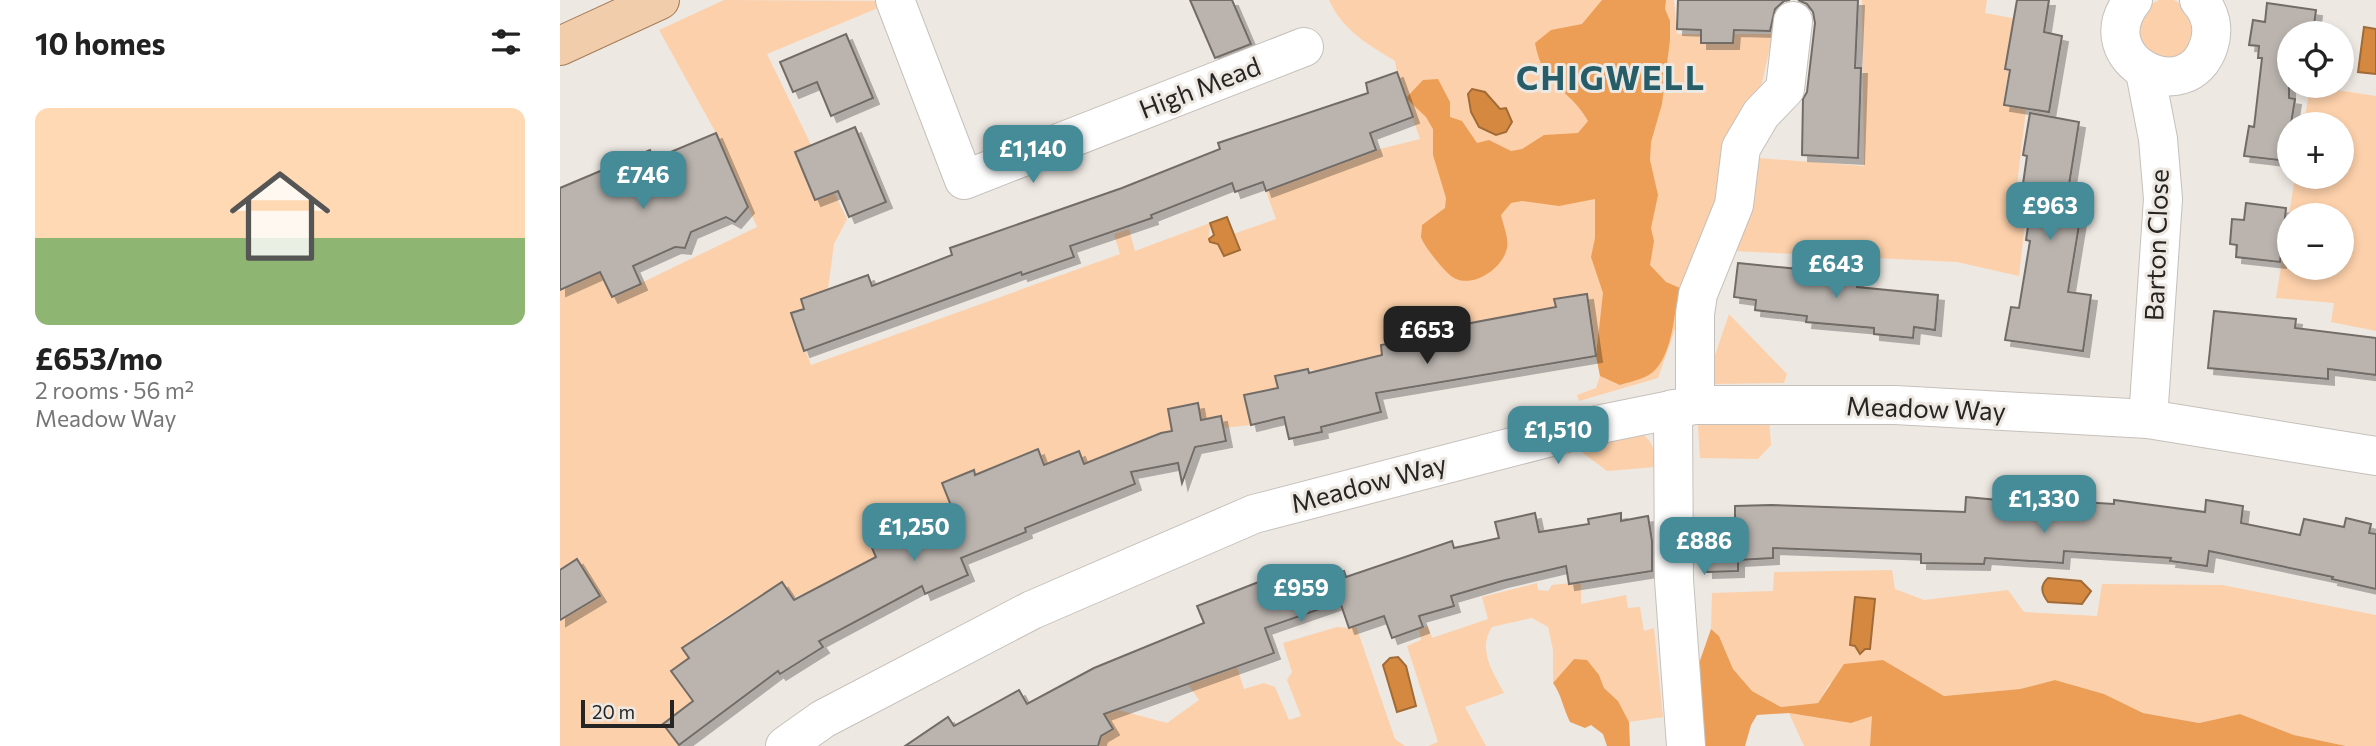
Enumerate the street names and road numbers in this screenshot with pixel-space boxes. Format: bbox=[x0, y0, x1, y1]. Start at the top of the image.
street label: High Mead bbox=[1134, 49, 1264, 124]
street label: Barton Close bbox=[2137, 169, 2174, 321]
street label: Meadow Way bbox=[1846, 389, 2007, 426]
street label: Meadow Way bbox=[1287, 447, 1450, 518]

